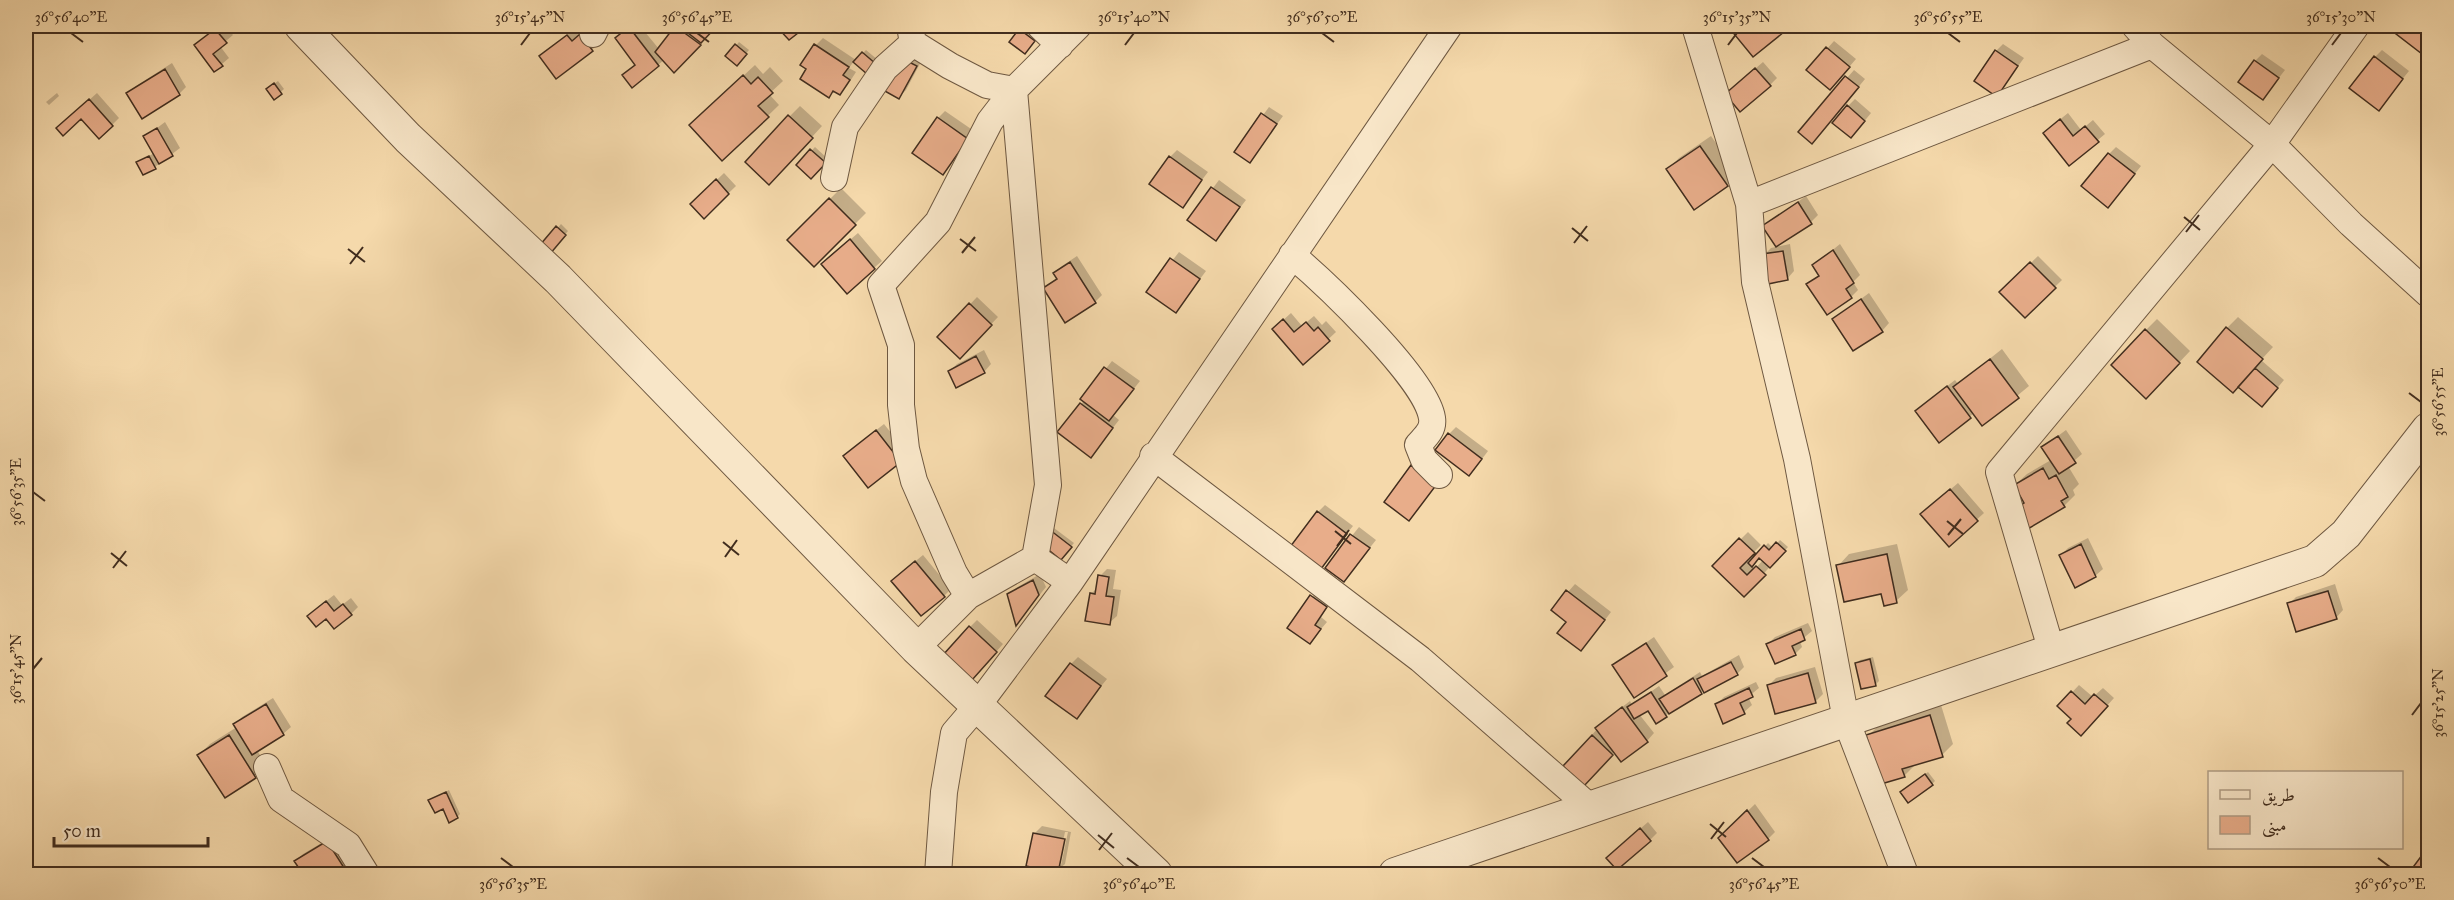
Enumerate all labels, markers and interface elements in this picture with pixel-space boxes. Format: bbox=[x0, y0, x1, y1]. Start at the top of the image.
text: 36°56'40"E bbox=[35, 8, 107, 26]
text: 36°15'45"N bbox=[495, 8, 566, 26]
text: 36°56'45"E bbox=[662, 8, 733, 26]
text: 36°15'40"N bbox=[1098, 8, 1170, 26]
text: 36°56'50"E bbox=[1287, 8, 1358, 26]
text: 36°15'35"N bbox=[1703, 8, 1771, 26]
text: 36°56'55"E bbox=[1913, 8, 1983, 26]
text: 36°15'30"N bbox=[2306, 8, 2376, 26]
text: 36°56'55"E bbox=[2429, 367, 2447, 437]
text: 36°56'35"E bbox=[7, 458, 25, 526]
text: 36°15'45"N bbox=[7, 633, 25, 704]
text: 36°15'25"N bbox=[2429, 668, 2447, 738]
legend bbox=[2208, 771, 2403, 849]
text: طريق bbox=[2262, 784, 2295, 807]
scale bar bbox=[54, 810, 208, 848]
text: مبنى bbox=[2262, 814, 2287, 838]
text: 50 m bbox=[63, 820, 101, 842]
text: 36°56'35"E bbox=[479, 875, 547, 893]
text: 36°56'40"E bbox=[1103, 875, 1175, 893]
text: 36°56'45"E bbox=[1729, 875, 1800, 893]
text: 36°56'50"E bbox=[2355, 875, 2426, 893]

